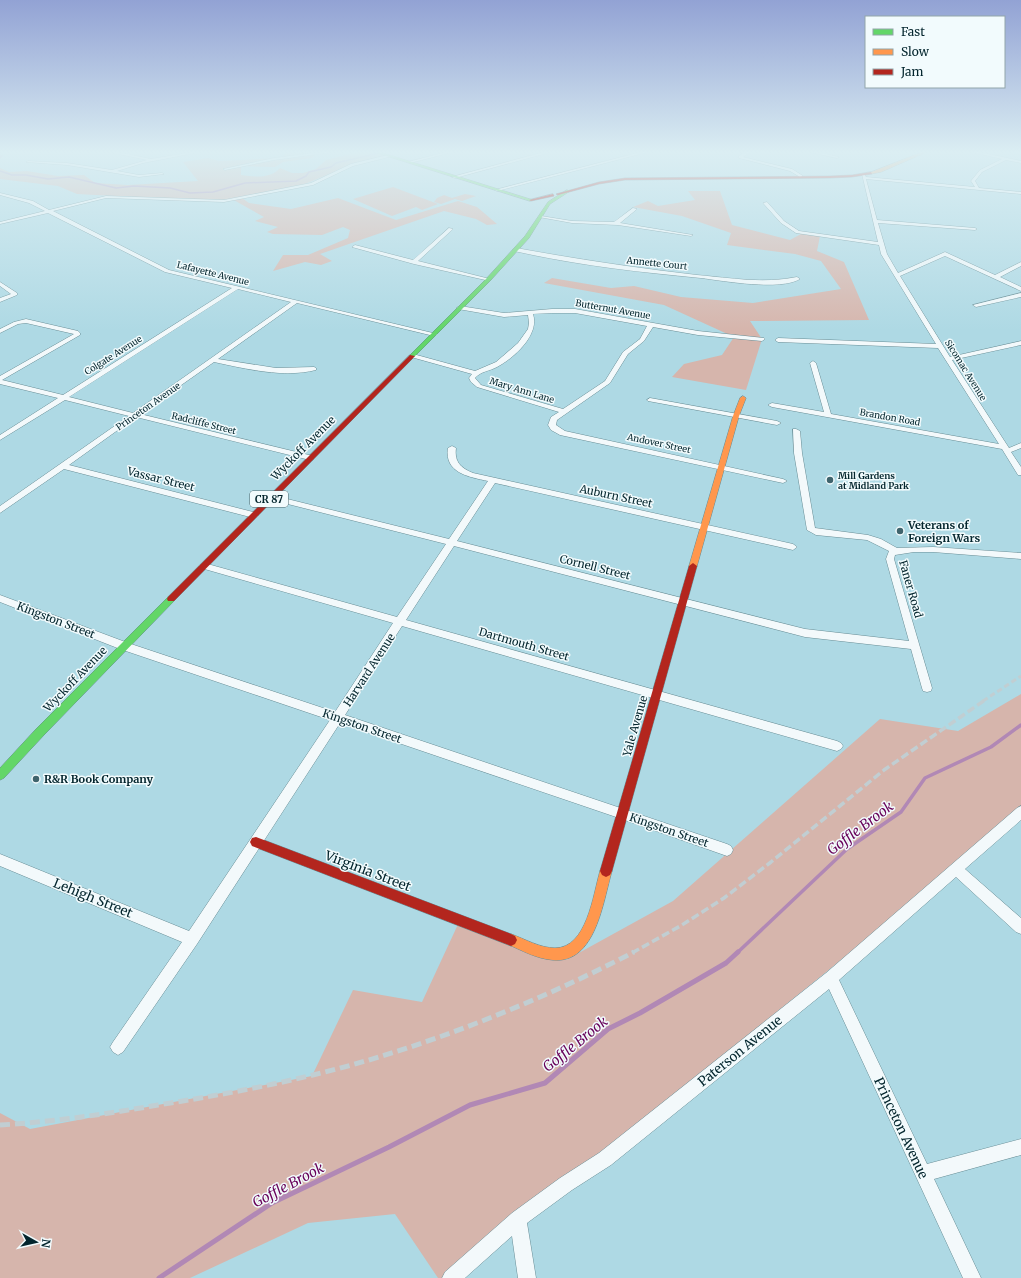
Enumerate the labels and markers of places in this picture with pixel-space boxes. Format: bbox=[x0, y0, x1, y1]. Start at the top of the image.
place label: Mill Gardens at Midland Park bbox=[838, 470, 909, 491]
marker: Mill Gardens at Midland Park bbox=[825, 475, 835, 485]
place label: Veterans of Foreign Wars bbox=[907, 518, 980, 545]
marker: Veterans of Foreign Wars bbox=[895, 526, 905, 536]
place label: R&R Book Company bbox=[44, 772, 154, 786]
marker: R&R Book Company bbox=[31, 774, 41, 784]

